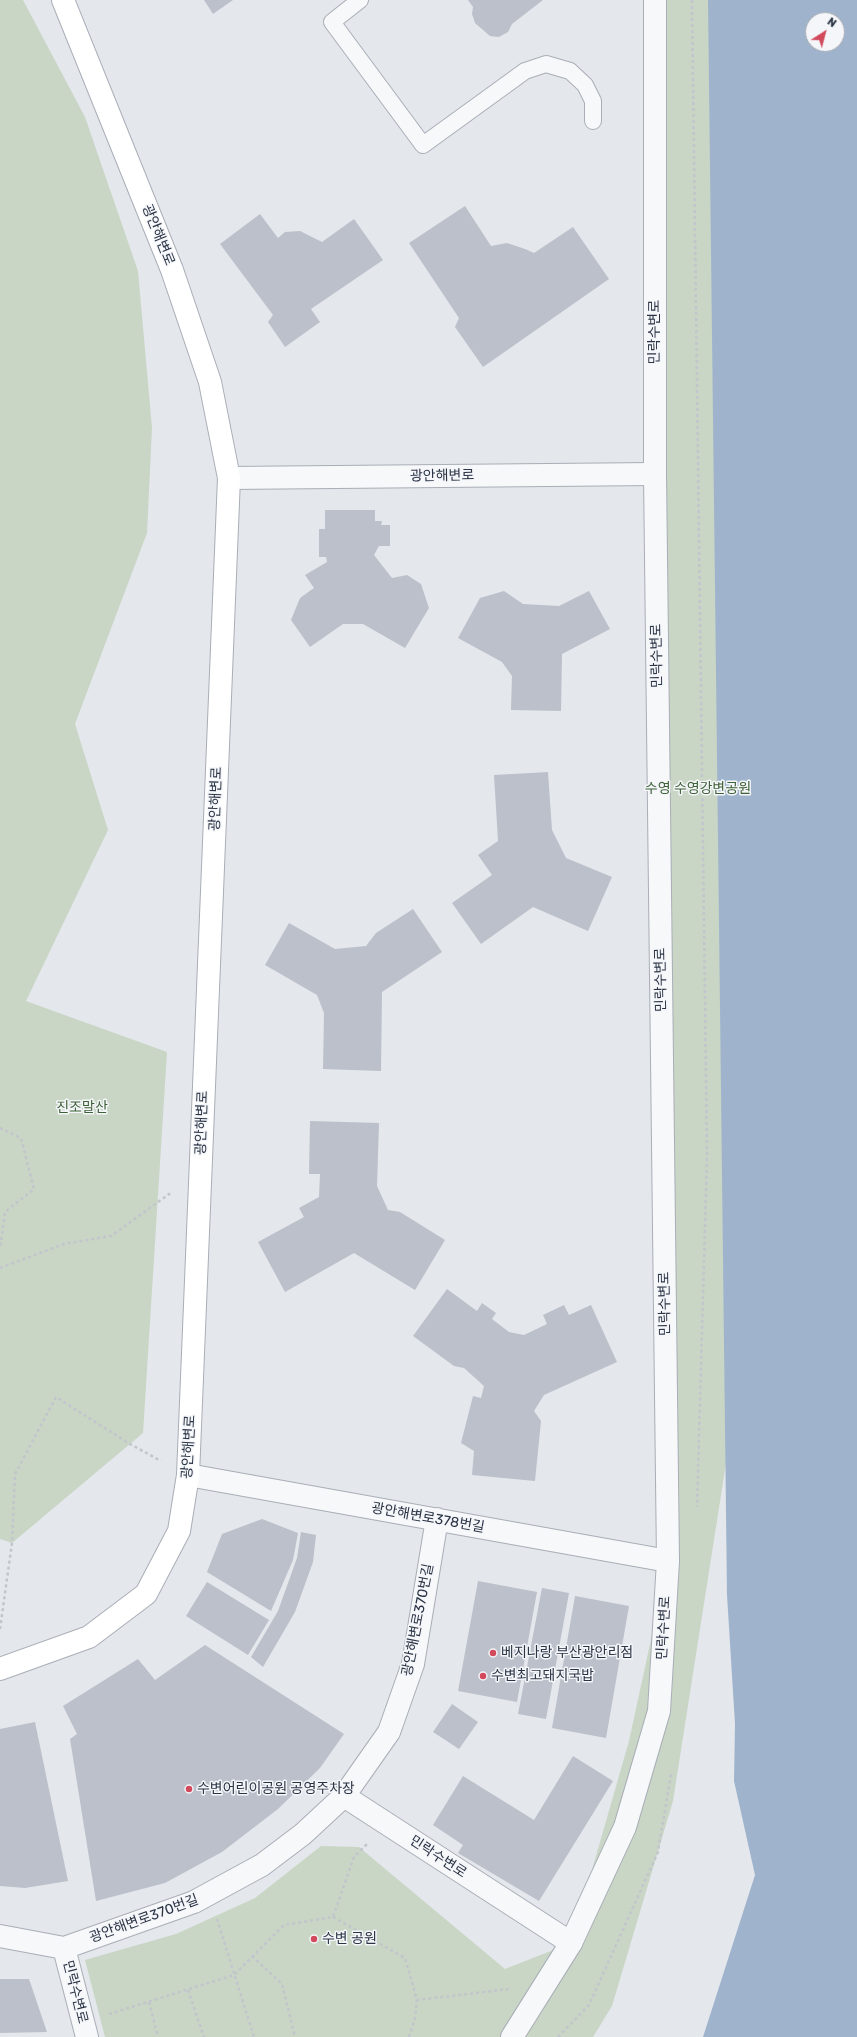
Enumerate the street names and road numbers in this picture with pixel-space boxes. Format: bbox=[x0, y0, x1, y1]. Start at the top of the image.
street label: 광안해변로 bbox=[138, 202, 178, 268]
street label: 민락수변로 bbox=[647, 300, 663, 364]
street label: 광안해변로 bbox=[410, 467, 474, 485]
street label: 민락수변로 bbox=[648, 624, 666, 688]
street label: 광안해변로 bbox=[206, 767, 226, 831]
street label: 민락수변로 bbox=[652, 948, 670, 1012]
street label: 광안해변로 bbox=[192, 1091, 212, 1155]
street label: 민락수변로 bbox=[656, 1272, 674, 1336]
street label: 광안해변로 bbox=[179, 1414, 199, 1480]
street label: 광안해변로378번길 bbox=[370, 1500, 486, 1536]
street label: 광안해변로370번길 bbox=[399, 1562, 437, 1678]
street label: 민락수변로 bbox=[654, 1595, 674, 1661]
street label: 민락수변로 bbox=[406, 1832, 470, 1882]
street label: 광안해변로370번길 bbox=[87, 1892, 201, 1946]
street label: 민락수변로 bbox=[59, 1959, 91, 2025]

